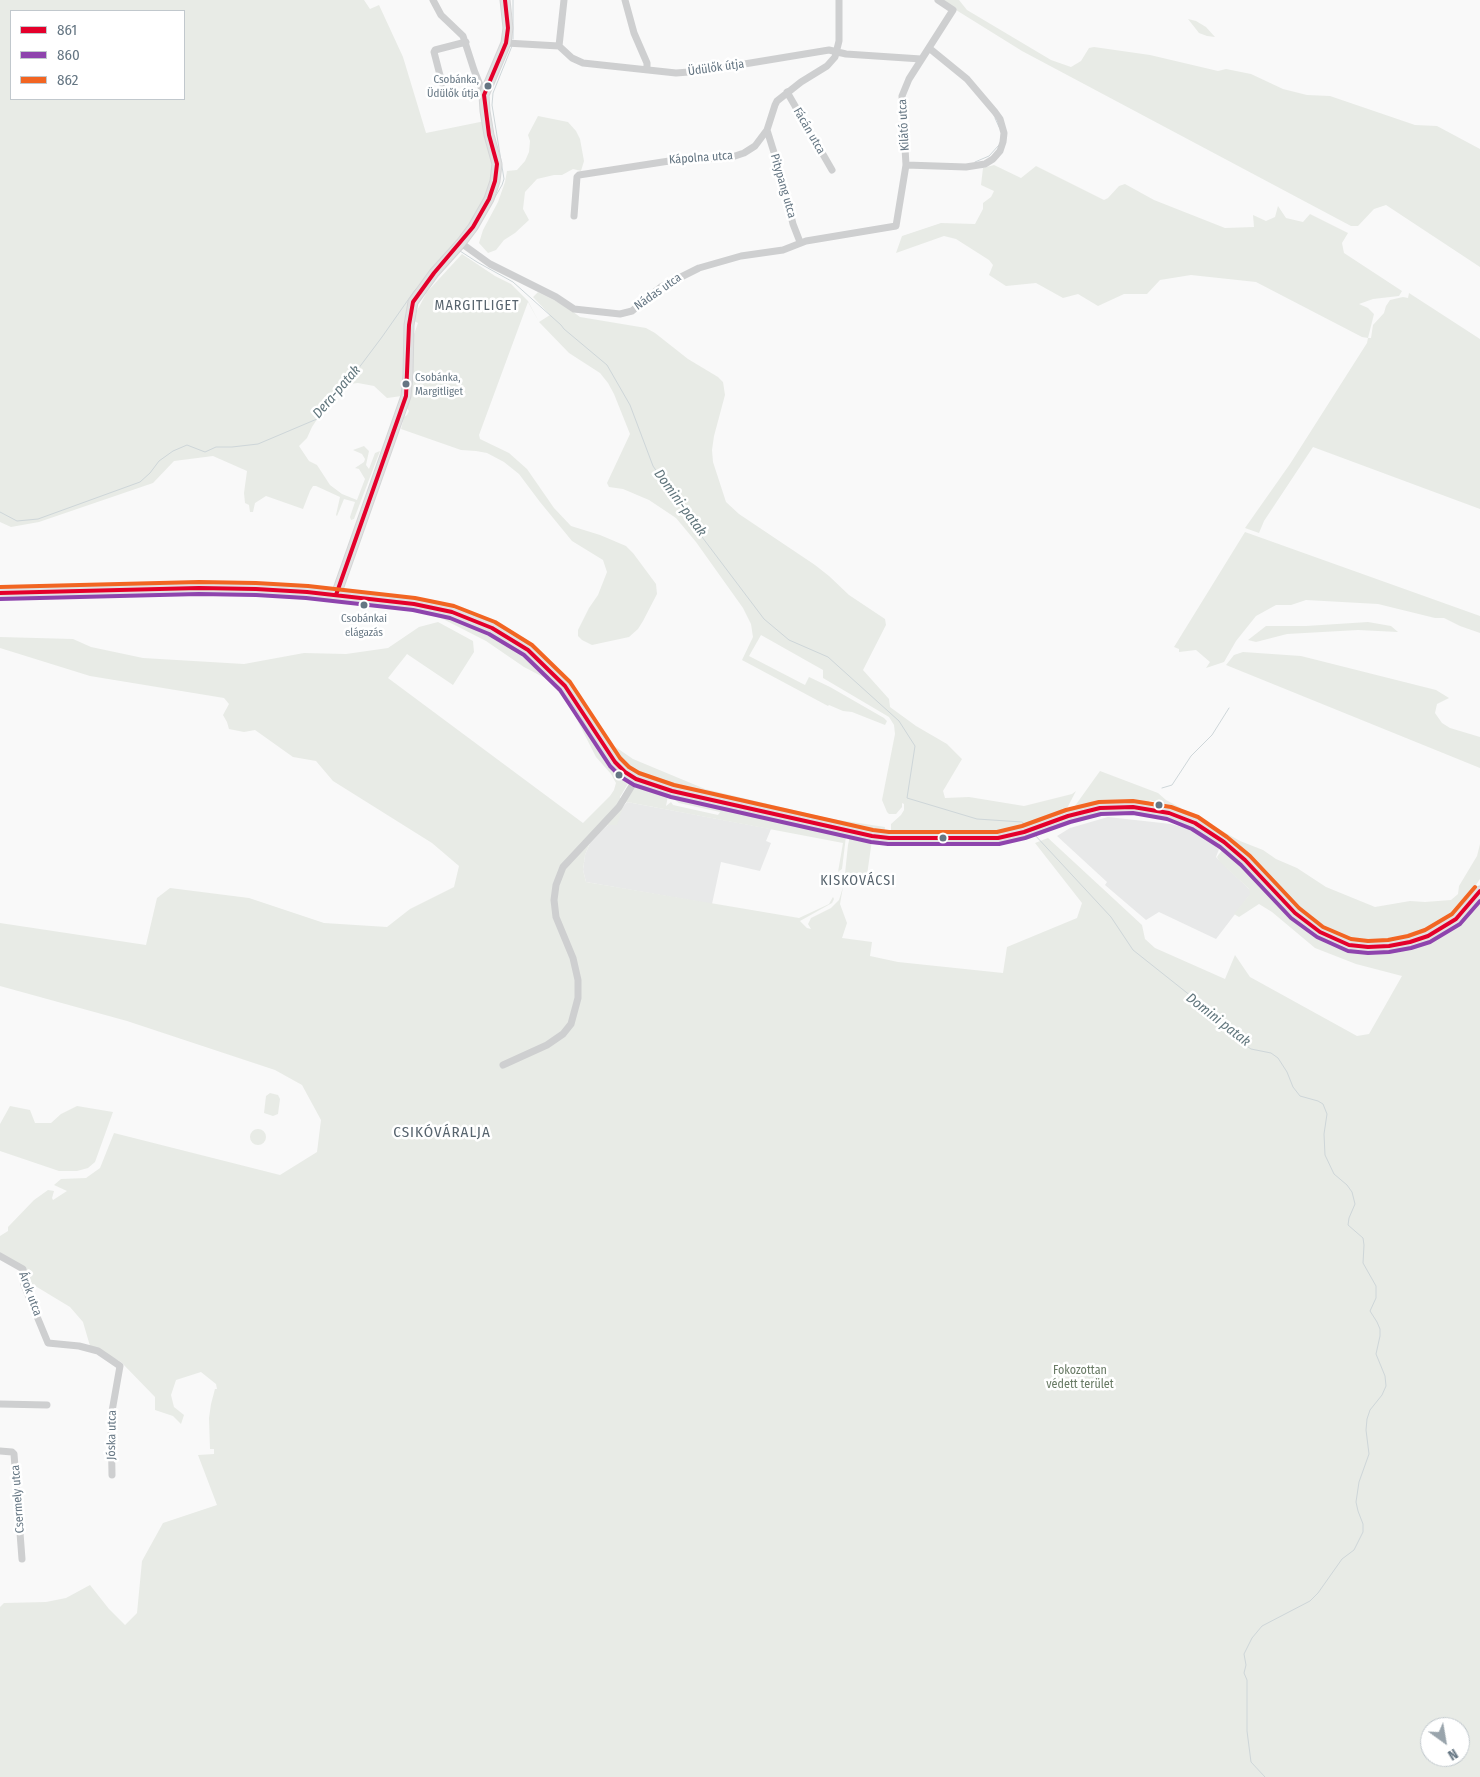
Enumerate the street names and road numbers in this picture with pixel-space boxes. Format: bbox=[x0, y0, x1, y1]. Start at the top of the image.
street label: Üdülők útja bbox=[687, 57, 745, 79]
street label: Kilátó utca bbox=[895, 99, 913, 151]
street label: Fácán utca bbox=[790, 105, 828, 157]
street label: Kápolna utca bbox=[669, 149, 733, 167]
street label: Pitypang utca bbox=[767, 152, 799, 220]
street label: Nádas utca bbox=[632, 271, 684, 313]
street label: Árok utca bbox=[15, 1270, 45, 1318]
street label: Jóska utca bbox=[104, 1410, 120, 1460]
street label: Csermely utca bbox=[8, 1464, 28, 1534]

